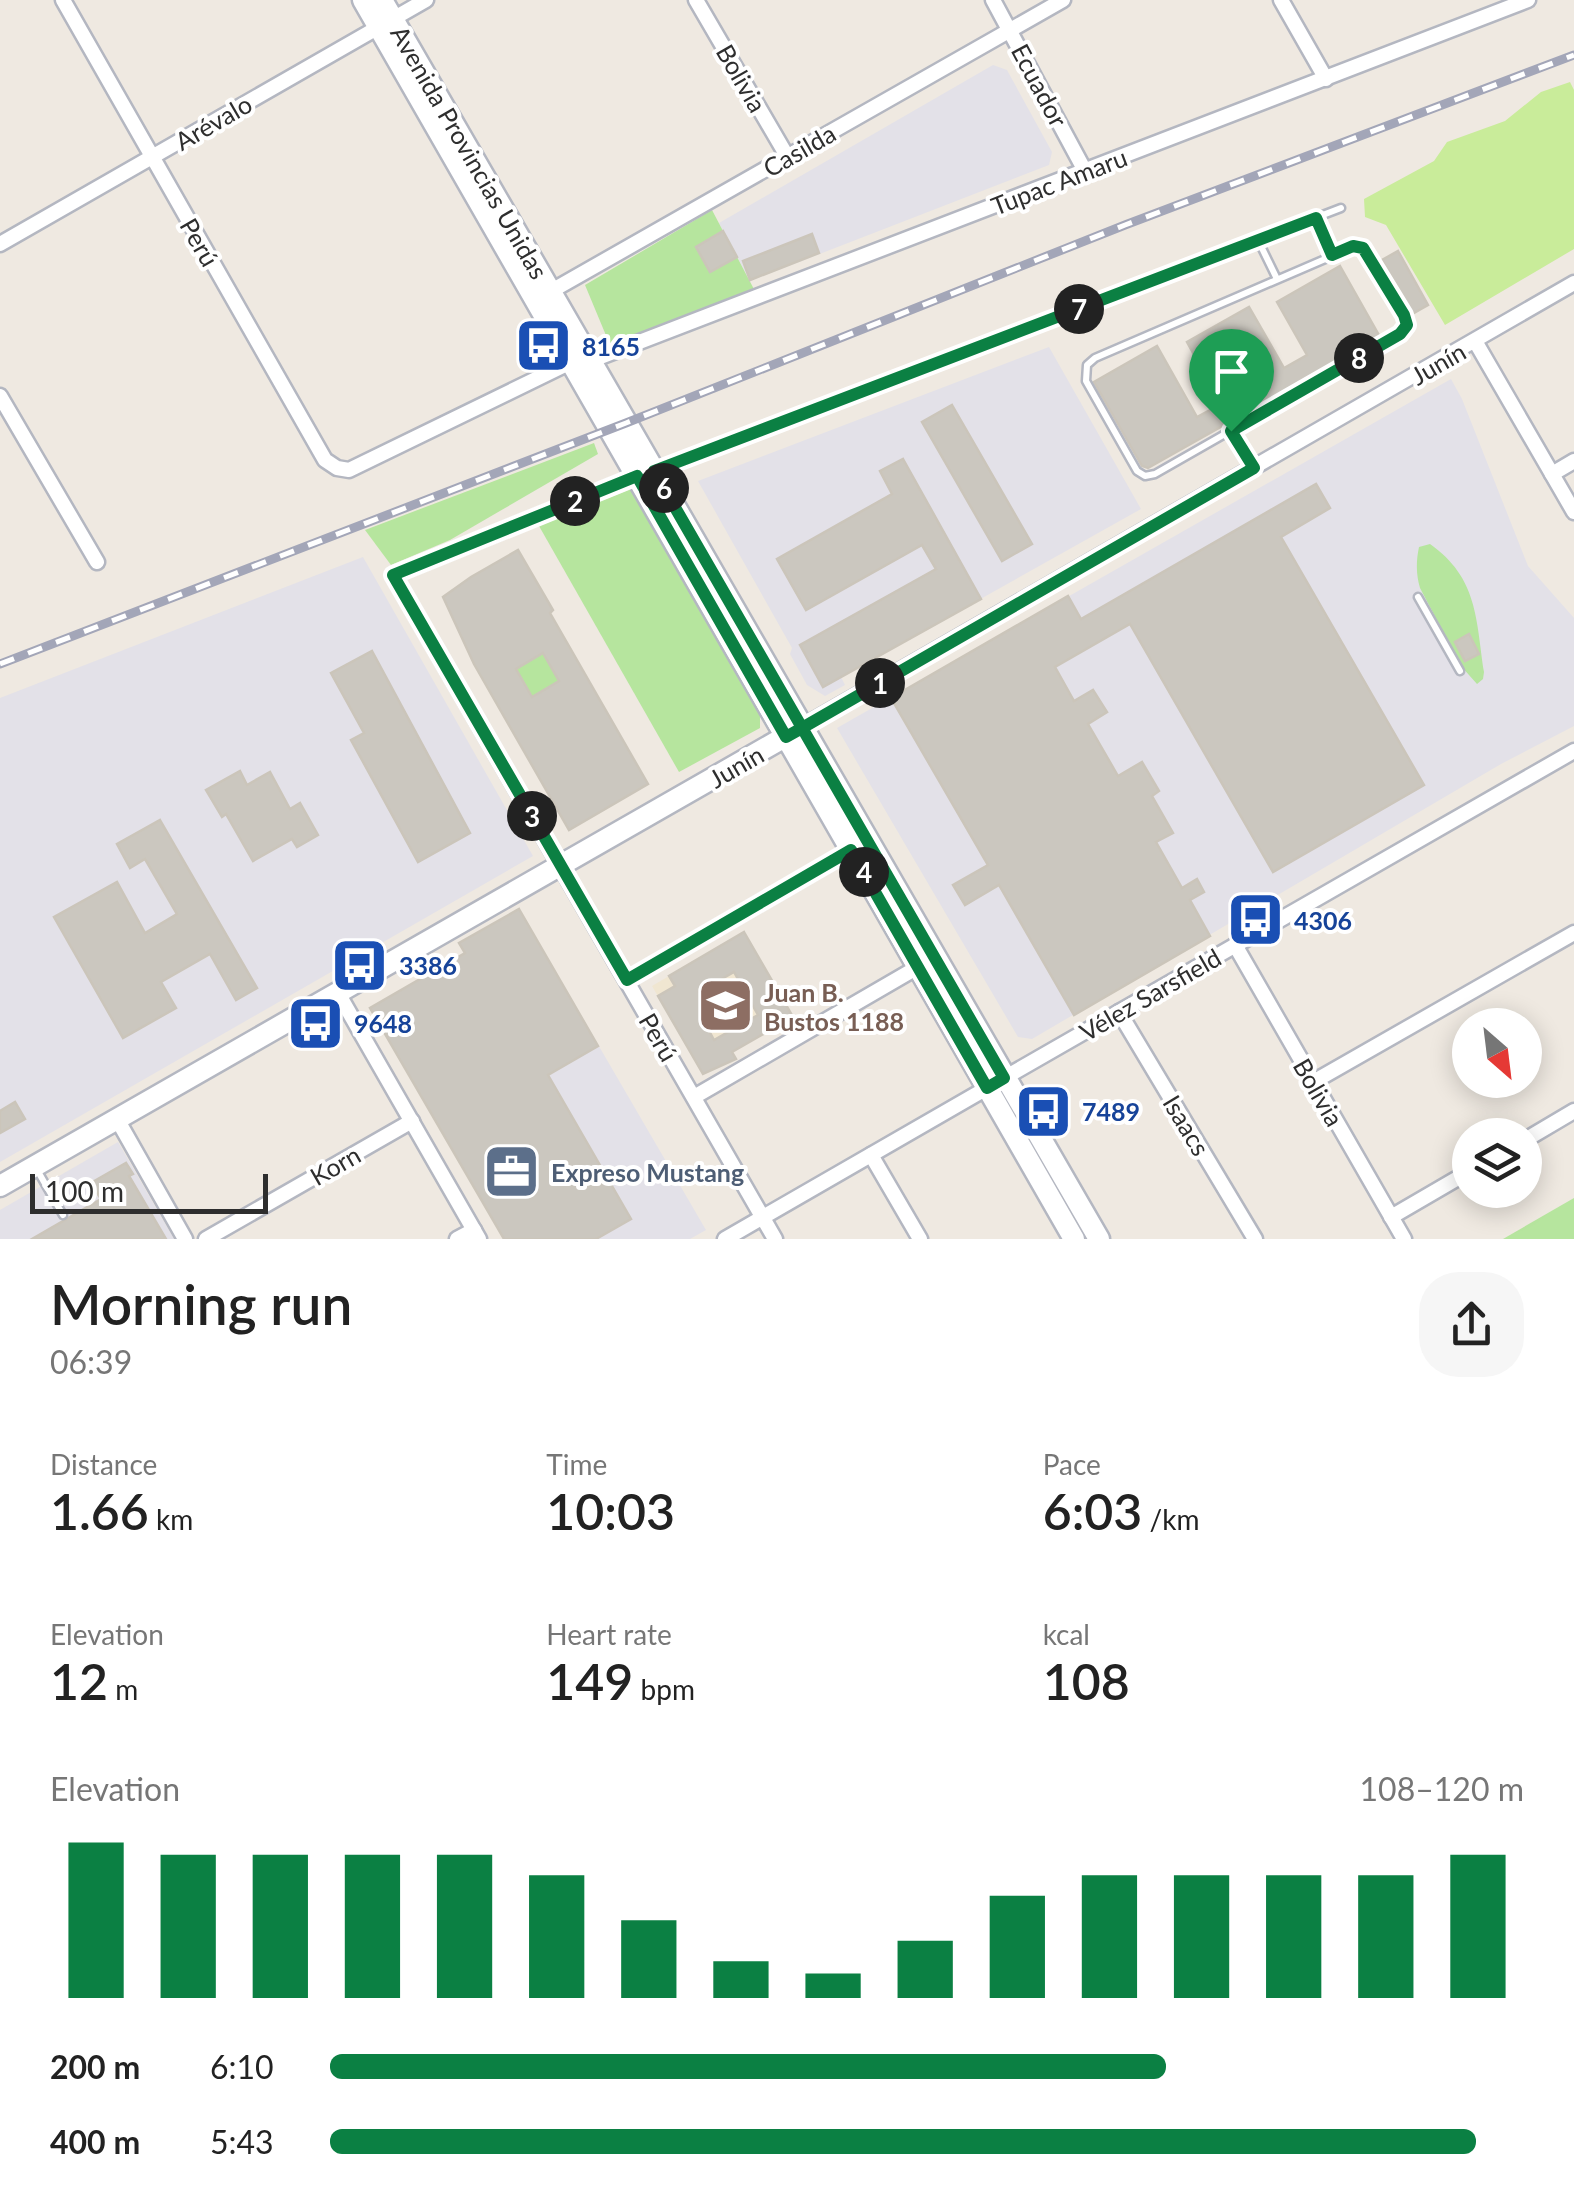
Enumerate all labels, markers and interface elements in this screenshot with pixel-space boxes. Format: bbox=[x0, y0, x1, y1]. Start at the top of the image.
street label: Avenida Provincias Unidas bbox=[385, 20, 555, 284]
street label: Ecuador bbox=[1006, 38, 1074, 132]
street label: Bolivia bbox=[711, 39, 773, 117]
street label: Arévalo bbox=[169, 88, 257, 156]
street label: Casilda bbox=[758, 117, 840, 183]
street label: Tupac Amaru bbox=[987, 141, 1131, 221]
street label: Perú bbox=[174, 213, 226, 271]
pin: 7 bbox=[1054, 284, 1104, 334]
text: 7 bbox=[1071, 292, 1087, 326]
bus stop icon: 8165 bbox=[513, 316, 573, 376]
pin bbox=[1189, 329, 1274, 432]
place label: 8165 bbox=[582, 331, 640, 361]
pin: 8 bbox=[1334, 333, 1384, 383]
street label: Junín bbox=[1405, 335, 1471, 391]
text: 8 bbox=[1351, 341, 1367, 375]
icon: arrive bbox=[1204, 344, 1259, 399]
pin: 6 bbox=[639, 463, 689, 513]
text: 6 bbox=[656, 471, 672, 505]
pin: 2 bbox=[550, 476, 600, 526]
text: 2 bbox=[567, 484, 583, 518]
pin: 1 bbox=[855, 658, 905, 708]
text: 1 bbox=[872, 666, 888, 700]
street label: Junín bbox=[703, 738, 769, 794]
pin: 3 bbox=[507, 791, 557, 841]
text: 3 bbox=[524, 799, 540, 833]
pin: 4 bbox=[839, 847, 889, 897]
text: 4 bbox=[856, 855, 872, 889]
bus stop icon: 4306 bbox=[1225, 890, 1285, 950]
place label: 4306 bbox=[1294, 905, 1352, 935]
bus stop icon: 3386 bbox=[330, 935, 390, 995]
street label: Vélez Sarsfield bbox=[1074, 941, 1226, 1047]
place label: 3386 bbox=[399, 950, 457, 980]
school or university icon: Juan B. Bustos 1188 bbox=[695, 976, 755, 1036]
place label: Juan B. Bustos 1188 bbox=[764, 977, 904, 1036]
bus stop icon: 9648 bbox=[285, 993, 345, 1053]
place label: 9648 bbox=[354, 1008, 412, 1038]
street label: Perú bbox=[633, 1008, 685, 1066]
north arrow bbox=[1452, 1008, 1542, 1098]
map controls bbox=[1452, 1008, 1542, 1208]
street label: Bolivia bbox=[1288, 1053, 1350, 1131]
bus stop icon: 7489 bbox=[1013, 1081, 1073, 1141]
street label: Isaacs bbox=[1157, 1089, 1217, 1161]
place label: 7489 bbox=[1082, 1096, 1140, 1126]
button: layers bbox=[1452, 1118, 1542, 1208]
street label: Korn bbox=[305, 1139, 365, 1191]
office icon: Expreso Mustang bbox=[482, 1142, 542, 1202]
place label: Expreso Mustang bbox=[551, 1157, 744, 1187]
scale bar bbox=[30, 1169, 268, 1214]
text: 100 m bbox=[45, 1174, 124, 1208]
text: Morning run bbox=[50, 1271, 352, 1337]
button: share bbox=[1419, 1272, 1524, 1377]
text: 06:39 bbox=[50, 1342, 132, 1381]
text: Distance bbox=[50, 1447, 157, 1481]
text: Time bbox=[546, 1447, 607, 1481]
text: Pace bbox=[1043, 1447, 1101, 1481]
text: 1.66 bbox=[50, 1481, 149, 1541]
text: 10:03 bbox=[546, 1481, 675, 1541]
text: 6:03 bbox=[1043, 1481, 1142, 1541]
text: km bbox=[149, 1502, 193, 1536]
text: /km bbox=[1142, 1502, 1199, 1536]
text: Elevation bbox=[50, 1617, 164, 1651]
text: Heart rate bbox=[546, 1617, 672, 1651]
text: kcal bbox=[1043, 1617, 1090, 1651]
text: 12 bbox=[50, 1651, 108, 1711]
text: 149 bbox=[546, 1651, 633, 1711]
text: 108 bbox=[1043, 1651, 1130, 1711]
text: m bbox=[108, 1672, 138, 1706]
text: bpm bbox=[633, 1672, 695, 1706]
text: Elevation bbox=[50, 1769, 180, 1808]
text: 108–120 m bbox=[1360, 1769, 1524, 1808]
text: 200 m bbox=[50, 2047, 140, 2086]
text: 6:10 bbox=[210, 2047, 274, 2086]
text: 400 m bbox=[50, 2122, 140, 2161]
text: 5:43 bbox=[210, 2122, 274, 2161]

